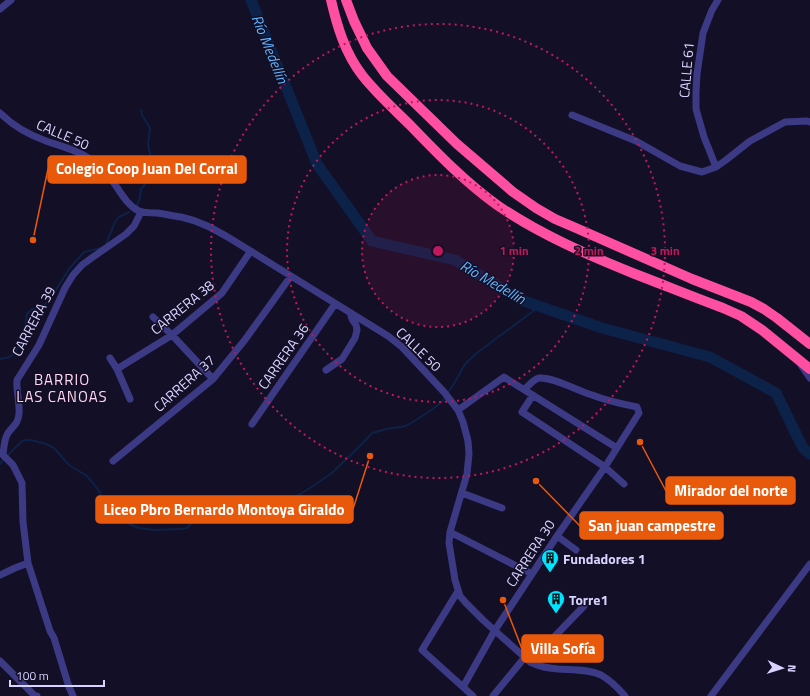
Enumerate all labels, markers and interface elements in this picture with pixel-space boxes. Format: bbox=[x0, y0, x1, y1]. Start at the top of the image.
water label: Río Medellín bbox=[246, 11, 294, 87]
street label: CALLE 61 bbox=[673, 41, 699, 99]
street label: CALLE 50 bbox=[33, 113, 93, 155]
callout: Colegio Coop Juan Del Corral bbox=[48, 156, 246, 183]
text: Colegio Coop Juan Del Corral bbox=[56, 157, 238, 180]
text: 1 min bbox=[499, 241, 529, 260]
text: 2 min bbox=[574, 241, 604, 260]
text: 3 min bbox=[650, 241, 680, 260]
centre of rings bbox=[431, 244, 445, 258]
water label: Río Medellín bbox=[456, 254, 530, 310]
street label: CARRERA 38 bbox=[146, 275, 218, 339]
street label: CARRERA 39 bbox=[6, 282, 60, 360]
street label: CARRERA 36 bbox=[252, 318, 314, 393]
street label: CALLE 50 bbox=[392, 322, 447, 376]
street label: CARRERA 37 bbox=[149, 350, 219, 416]
district label: BARRIO LAS CANOAS bbox=[16, 368, 108, 408]
callout: Mirador del norte bbox=[666, 477, 795, 504]
text: Mirador del norte bbox=[674, 479, 788, 502]
callout: Liceo Pbro Bernardo Montoya Giraldo bbox=[96, 496, 353, 523]
text: Liceo Pbro Bernardo Montoya Giraldo bbox=[103, 498, 345, 521]
callout: San juan campestre bbox=[580, 512, 723, 539]
text: San juan campestre bbox=[588, 514, 716, 537]
street label: CARRERA 30 bbox=[500, 515, 560, 591]
building icon: Fundadores 1 bbox=[540, 548, 560, 573]
place label: Fundadores 1 bbox=[563, 548, 646, 569]
building icon: Torre1 bbox=[546, 589, 566, 614]
place label: Torre1 bbox=[569, 589, 608, 610]
callout: Villa Sofía bbox=[522, 635, 603, 662]
text: Villa Sofía bbox=[530, 637, 596, 660]
north arrow bbox=[762, 648, 802, 688]
scale bar bbox=[10, 662, 104, 688]
text: N bbox=[784, 664, 800, 673]
text: 100 m bbox=[16, 666, 49, 685]

